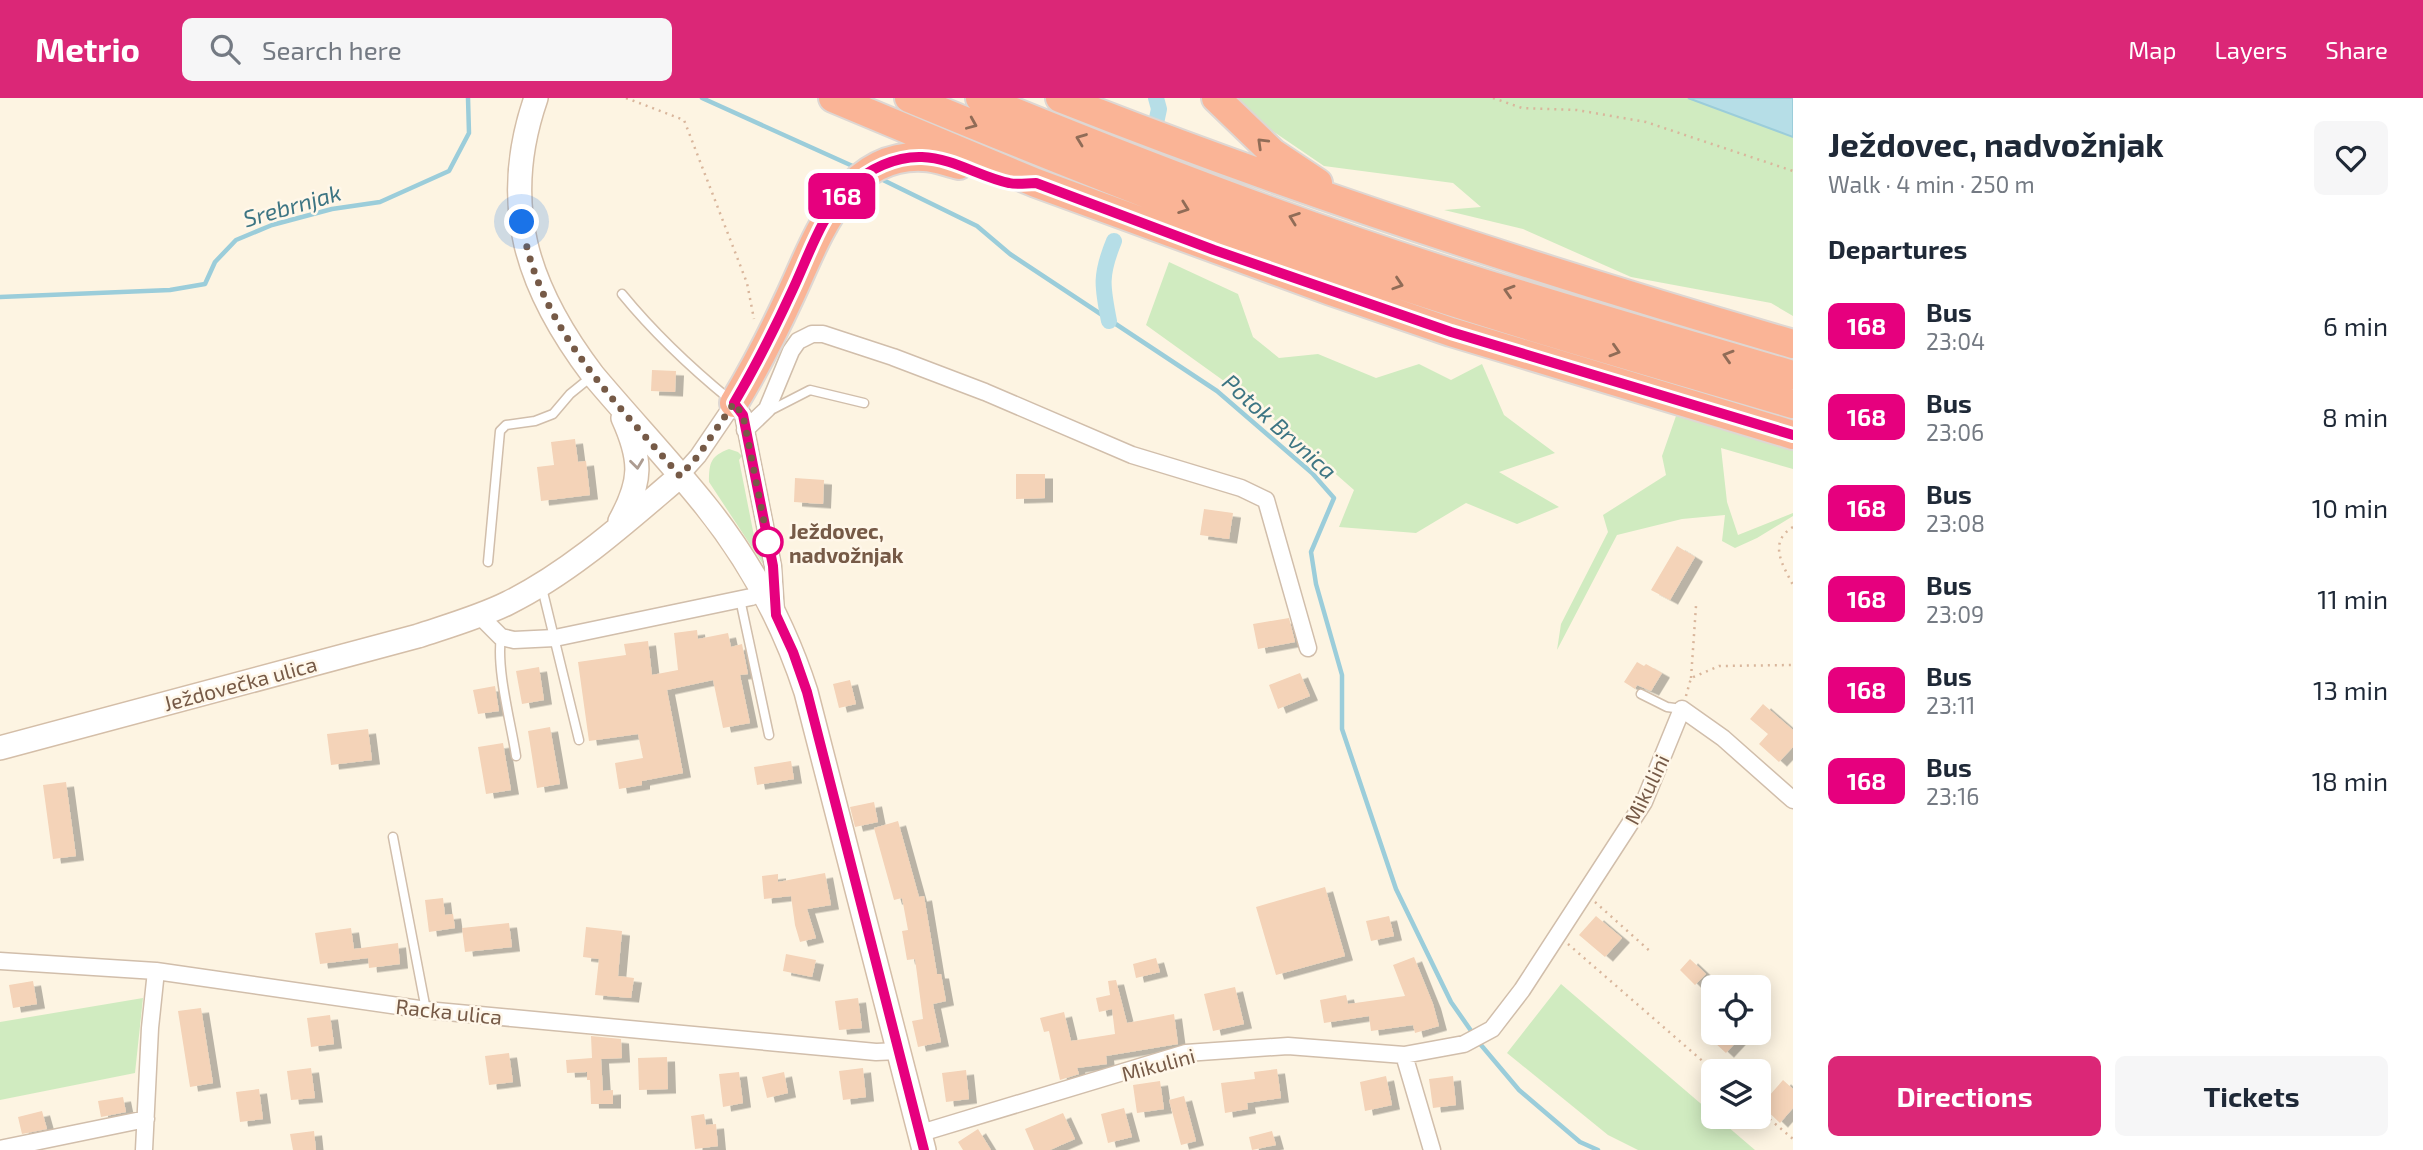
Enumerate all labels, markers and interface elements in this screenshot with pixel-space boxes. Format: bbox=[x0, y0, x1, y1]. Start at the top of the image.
search box bbox=[182, 18, 672, 81]
text: Metrio bbox=[35, 29, 140, 69]
icon: search bbox=[206, 30, 244, 68]
text: Search here bbox=[262, 34, 402, 65]
text: Map bbox=[2128, 35, 2176, 64]
text: Layers bbox=[2214, 35, 2287, 64]
text: Share bbox=[2325, 35, 2388, 64]
one-way arrow bbox=[965, 116, 977, 130]
button: heart bbox=[2314, 121, 2388, 195]
text: Ježdovec, nadvožnjak bbox=[1828, 124, 2164, 164]
one-way arrow bbox=[1075, 134, 1087, 148]
one-way arrow bbox=[1257, 138, 1270, 151]
text: Walk · 4 min · 250 m bbox=[1828, 170, 2035, 198]
line badge: 168 bbox=[802, 173, 882, 219]
water label: Srebrnjak bbox=[240, 178, 344, 232]
text: 168 bbox=[822, 181, 862, 210]
one-way arrow bbox=[1177, 199, 1189, 213]
your location bbox=[504, 204, 539, 239]
one-way arrow bbox=[1288, 212, 1300, 226]
text: Departures bbox=[1828, 233, 1967, 264]
one-way arrow bbox=[1391, 276, 1404, 290]
one-way arrow bbox=[1504, 285, 1516, 300]
text: Bus bbox=[1926, 296, 1972, 327]
text: 6 min bbox=[2323, 310, 2388, 341]
text: 168 bbox=[1847, 311, 1886, 340]
text: 23:04 bbox=[1926, 327, 1985, 355]
one-way arrow bbox=[1609, 342, 1621, 357]
one-way arrow bbox=[1722, 349, 1734, 364]
water label: Potok Brvnica bbox=[1217, 367, 1343, 485]
text: Bus bbox=[1926, 387, 1972, 418]
text: 8 min bbox=[2322, 401, 2388, 432]
text: 168 bbox=[1847, 402, 1886, 431]
text: 23:06 bbox=[1926, 418, 1984, 446]
one-way arrow bbox=[629, 458, 644, 470]
text: Bus bbox=[1926, 478, 1972, 509]
text: 10 min bbox=[2312, 492, 2388, 523]
text: 168 bbox=[1847, 493, 1886, 522]
text: 23:08 bbox=[1926, 509, 1985, 537]
place label: Ježdovec, nadvožnjak bbox=[789, 518, 904, 567]
marker: Ježdovec, nadvožnjak bbox=[753, 527, 783, 557]
text: Bus bbox=[1926, 569, 1972, 600]
text: 11 min bbox=[2317, 583, 2388, 614]
text: 168 bbox=[1847, 584, 1886, 613]
text: 23:09 bbox=[1926, 600, 1984, 628]
street label: Ježdovečka ulica bbox=[161, 651, 319, 715]
text: Bus bbox=[1926, 660, 1972, 691]
text: 13 min bbox=[2313, 674, 2388, 705]
text: 168 bbox=[1847, 675, 1886, 704]
text: 23:11 bbox=[1926, 691, 1975, 719]
street label: Mikulini bbox=[1618, 750, 1674, 828]
text: Bus bbox=[1926, 751, 1972, 782]
text: 18 min bbox=[2312, 765, 2388, 796]
text: 168 bbox=[1847, 766, 1886, 795]
text: 23:16 bbox=[1926, 782, 1979, 810]
map controls bbox=[1701, 975, 1771, 1129]
button: locate bbox=[1701, 975, 1771, 1045]
street label: Racka ulica bbox=[395, 993, 503, 1029]
street label: Mikulini bbox=[1118, 1042, 1198, 1086]
button: Directions bbox=[1828, 1056, 2101, 1136]
button: Tickets bbox=[2115, 1056, 2388, 1136]
button: layers bbox=[1701, 1059, 1771, 1129]

